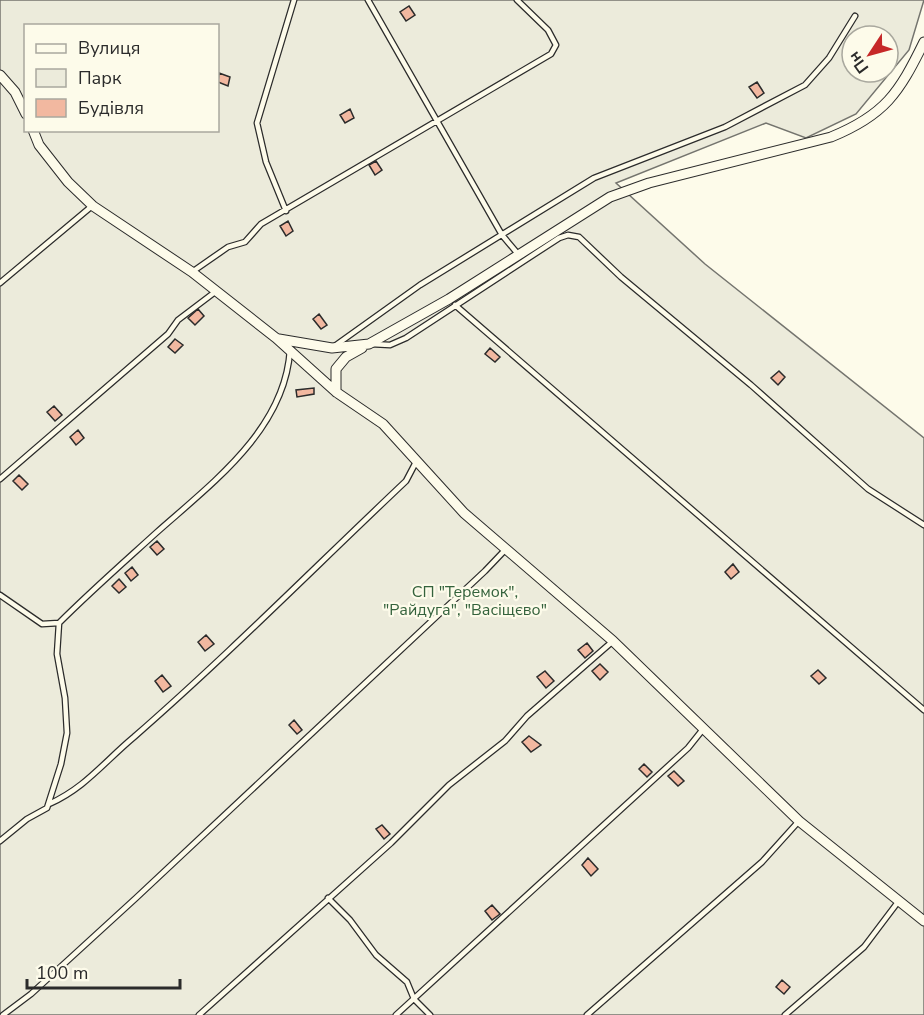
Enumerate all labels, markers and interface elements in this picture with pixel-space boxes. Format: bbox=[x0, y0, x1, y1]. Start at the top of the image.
legend bbox=[24, 24, 219, 132]
north arrow bbox=[840, 24, 900, 84]
text: Вулиця bbox=[78, 36, 140, 60]
text: Пн bbox=[843, 47, 874, 78]
text: Парк bbox=[78, 66, 122, 90]
text: Будівля bbox=[78, 96, 144, 120]
park label: СП "Теремок", "Райдуга", "Васіщєво" bbox=[383, 581, 547, 621]
scale bar bbox=[27, 952, 180, 990]
text: 100 m bbox=[36, 961, 88, 985]

